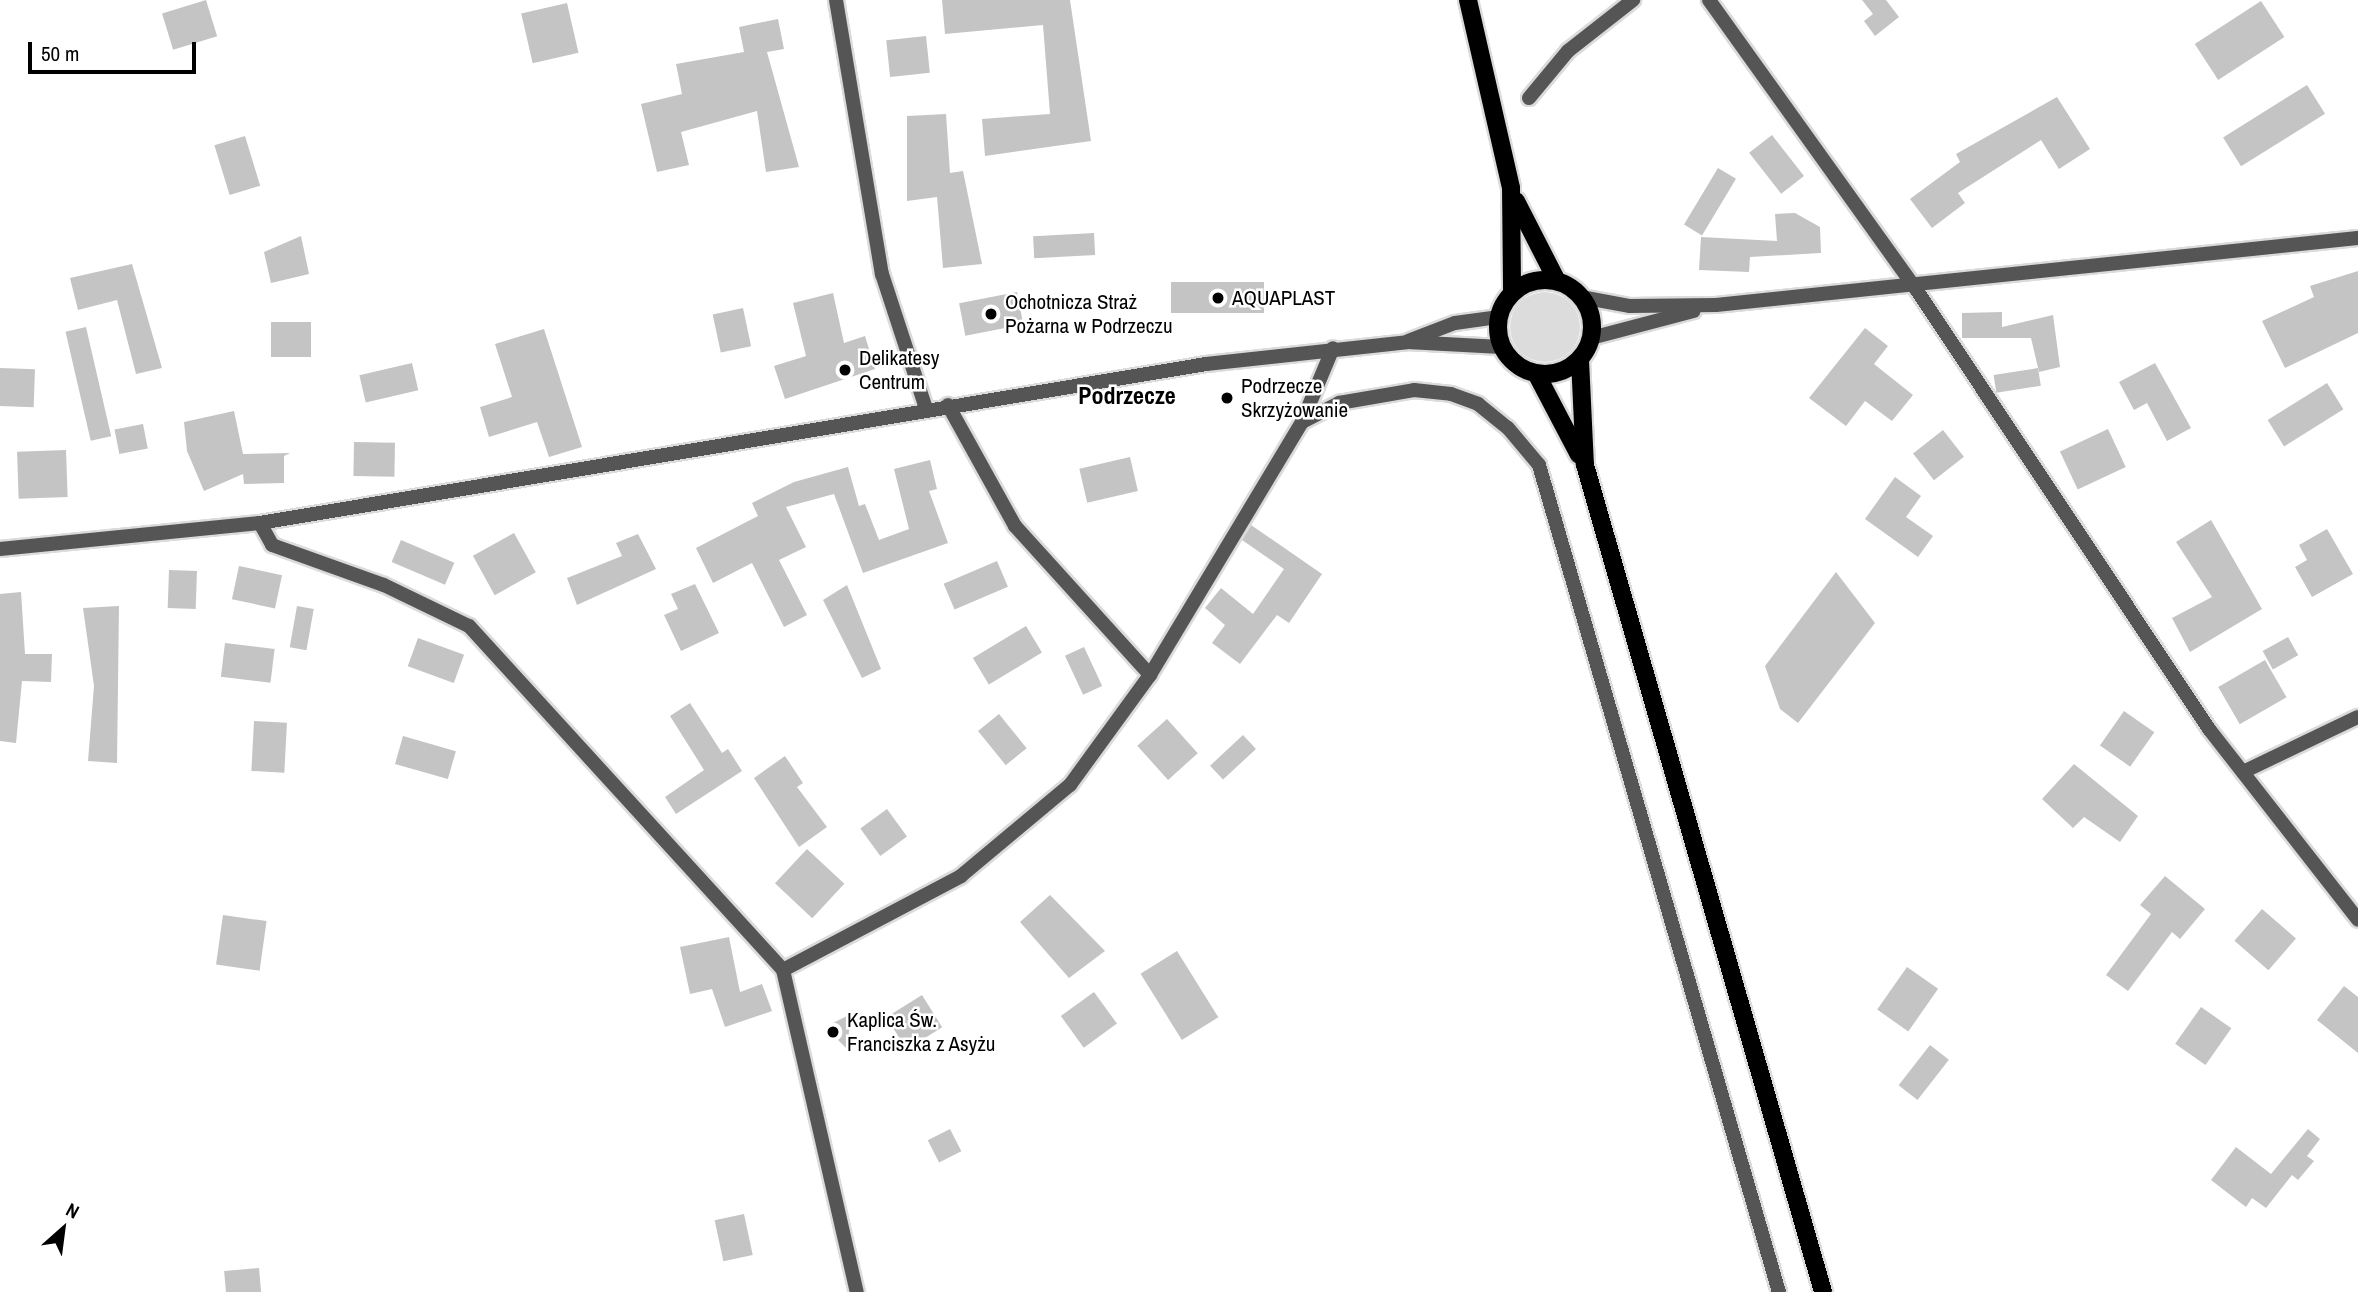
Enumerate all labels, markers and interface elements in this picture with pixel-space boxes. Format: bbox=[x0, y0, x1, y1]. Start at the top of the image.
scale bar bbox=[32, 28, 200, 72]
text: 50 m bbox=[41, 39, 79, 68]
place label: AQUAPLAST bbox=[1232, 285, 1335, 311]
place label: Ochotnicza Straż Pożarna w Podrzeczu bbox=[1005, 289, 1172, 339]
marker: AQUAPLAST bbox=[1210, 290, 1226, 306]
marker: Ochotnicza Straż Pożarna w Podrzeczu bbox=[983, 306, 999, 322]
place label: Delikatesy Centrum bbox=[859, 345, 939, 395]
marker: Delikatesy Centrum bbox=[837, 362, 853, 378]
place label: Podrzecze Skrzyżowanie bbox=[1241, 373, 1348, 423]
district label: Podrzecze bbox=[1078, 382, 1176, 410]
marker: Podrzecze Skrzyżowanie bbox=[1219, 390, 1235, 406]
place label: Kaplica Św. Franciszka z Asyżu bbox=[847, 1007, 996, 1057]
marker: Kaplica Św. Franciszka z Asyżu bbox=[825, 1024, 841, 1040]
north arrow bbox=[28, 1194, 98, 1264]
text: N bbox=[62, 1196, 84, 1225]

